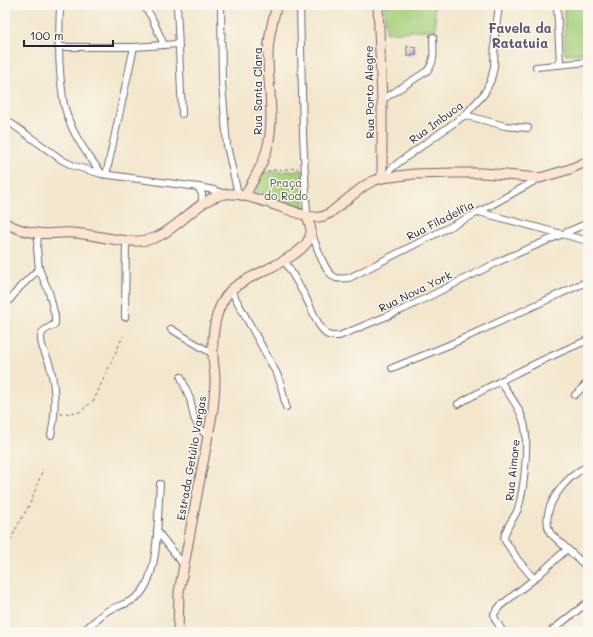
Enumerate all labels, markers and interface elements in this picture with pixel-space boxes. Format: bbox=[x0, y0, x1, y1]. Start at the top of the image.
district label: Favela da Ratatuia bbox=[488, 19, 552, 51]
scale bar bbox=[24, 22, 113, 48]
text: 100 m bbox=[30, 27, 64, 43]
street label: Rua Porto Alegre bbox=[361, 45, 377, 139]
street label: Rua Santa Clara bbox=[250, 47, 265, 135]
street label: Rua Imbuca bbox=[406, 97, 466, 147]
park label: Praça do Rodo bbox=[264, 175, 309, 203]
street label: Rua Filadelfia bbox=[404, 197, 476, 243]
street label: Rua Nova York bbox=[376, 267, 454, 315]
street label: Estrada Getúlio Vargas bbox=[173, 395, 209, 521]
street label: Rua Aimore bbox=[501, 438, 523, 502]

